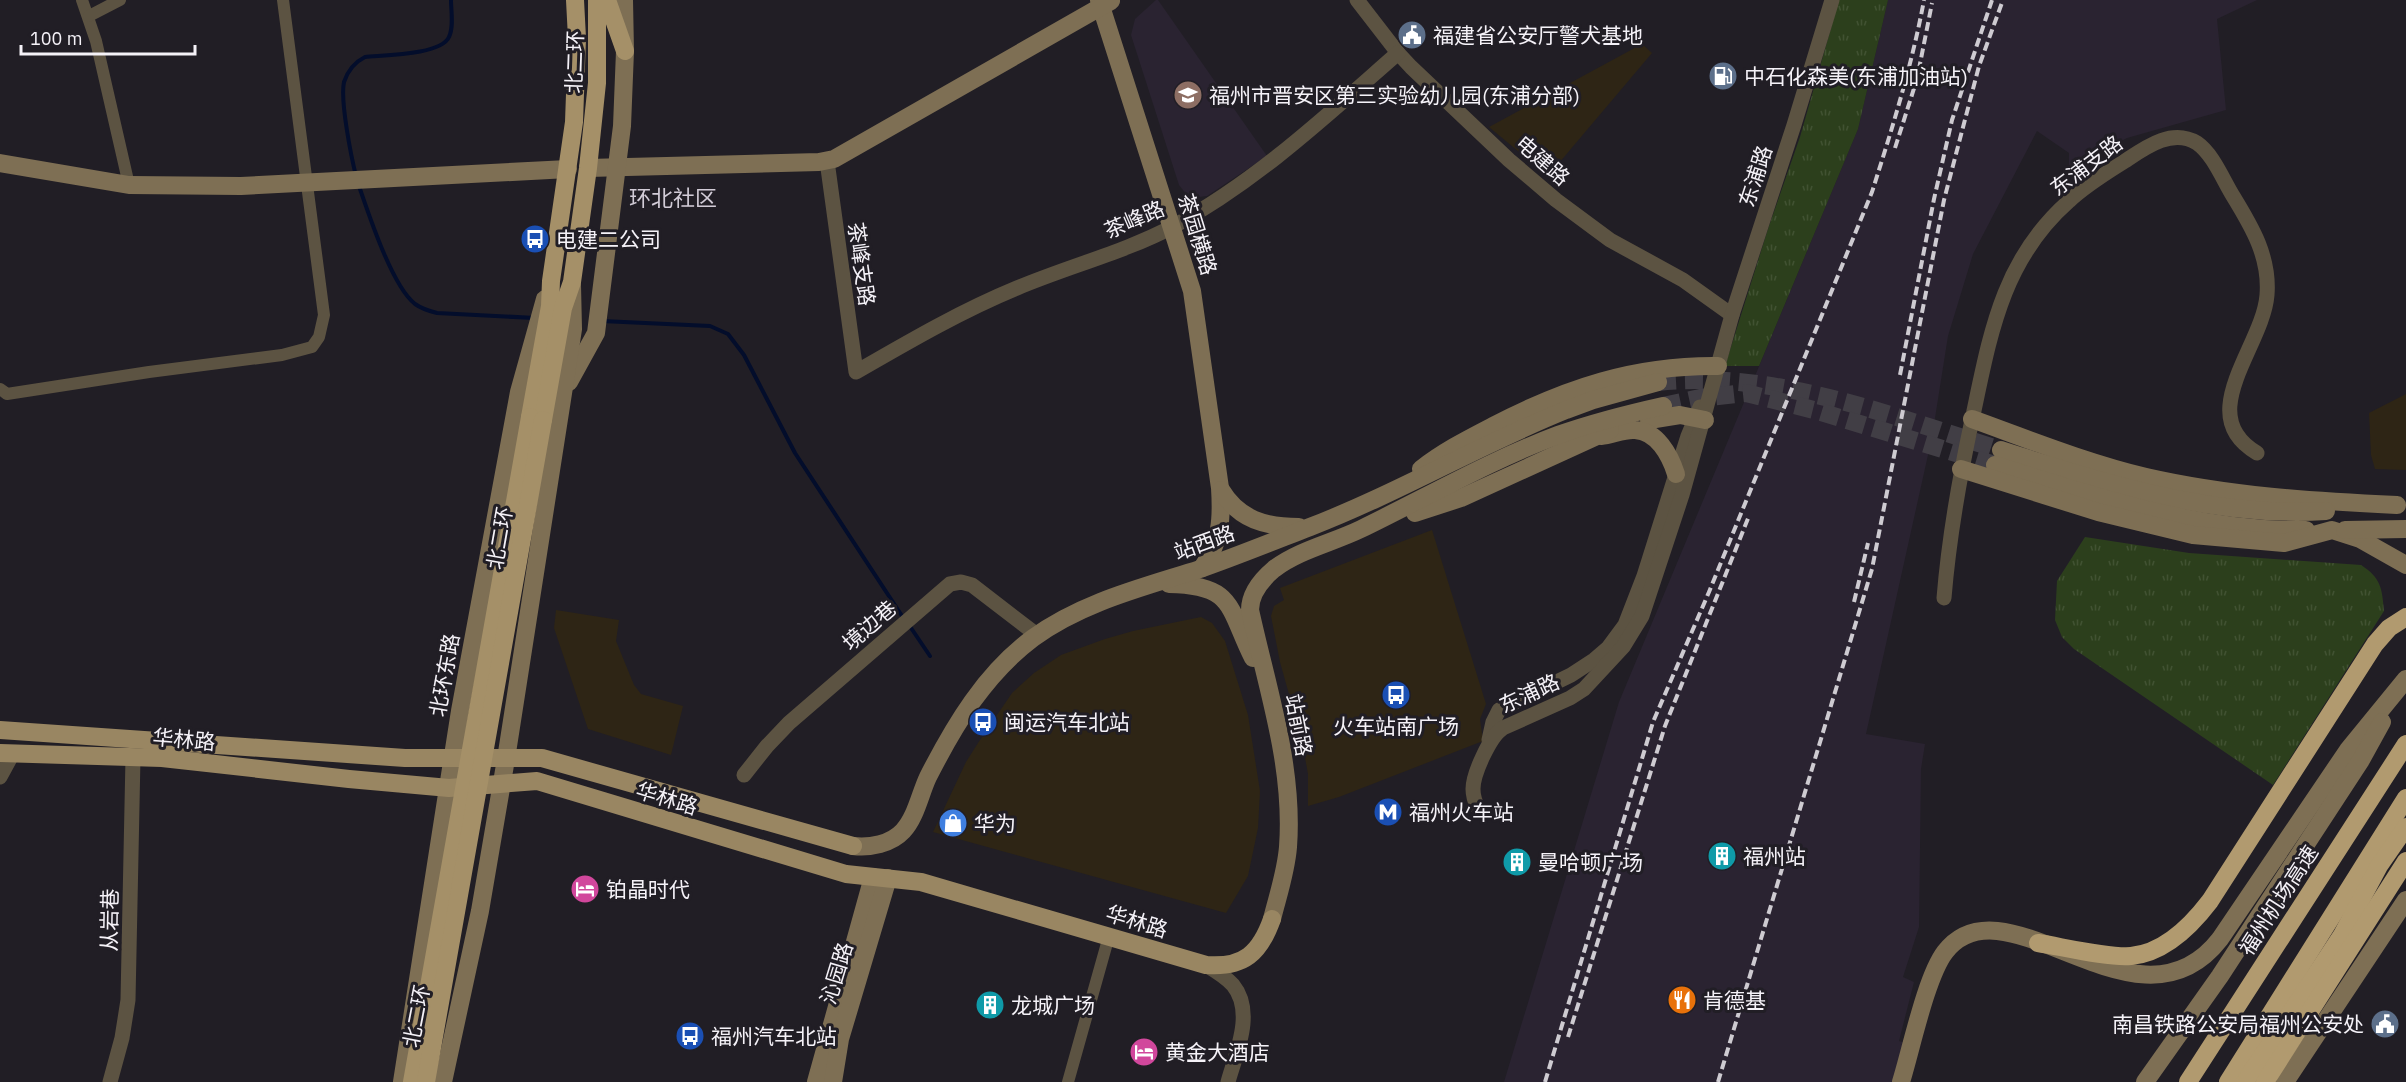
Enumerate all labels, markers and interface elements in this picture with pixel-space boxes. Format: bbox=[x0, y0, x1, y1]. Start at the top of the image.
scale bar bbox=[21, 18, 195, 56]
public building icon: 福建省公安厅警犬基地 bbox=[1396, 19, 1428, 51]
place label: 福建省公安厅警犬基地 bbox=[1433, 21, 1643, 49]
text: 100 m bbox=[30, 27, 82, 50]
street label: 北二环 bbox=[559, 30, 589, 94]
fuel station icon: 中石化森美(东浦加油站) bbox=[1707, 60, 1739, 92]
place label: 中石化森美(东浦加油站) bbox=[1744, 62, 1968, 90]
school or university icon: 福州市晋安区第三实验幼儿园(东浦分部) bbox=[1172, 79, 1204, 111]
place label: 福州市晋安区第三实验幼儿园(东浦分部) bbox=[1209, 81, 1580, 109]
street label: 电建路 bbox=[1510, 129, 1576, 191]
street label: 东浦支路 bbox=[2044, 129, 2128, 201]
street label: 东浦路 bbox=[1732, 142, 1778, 210]
district label: 环北社区 bbox=[629, 183, 717, 212]
street label: 茶园横路 bbox=[1172, 190, 1224, 278]
street label: 茶峰路 bbox=[1100, 194, 1168, 244]
street label: 茶峰支路 bbox=[842, 220, 882, 308]
bus stop icon: 电建二公司 bbox=[519, 223, 551, 255]
place label: 电建二公司 bbox=[556, 225, 661, 253]
street label: 北二环 bbox=[480, 505, 518, 571]
street label: 站西路 bbox=[1170, 518, 1238, 566]
street label: 境边巷 bbox=[836, 594, 902, 656]
street label: 北环东路 bbox=[423, 631, 465, 719]
street label: 东浦路 bbox=[1495, 667, 1563, 719]
bus stop icon: 火车站南广场 bbox=[1380, 679, 1412, 711]
street label: 站前路 bbox=[1279, 691, 1319, 759]
bus stop icon: 闽运汽车北站 bbox=[967, 706, 999, 738]
place label: 闽运汽车北站 bbox=[1004, 708, 1130, 736]
place label: 火车站南广场 bbox=[1333, 712, 1459, 740]
street label: 华林路 bbox=[151, 722, 217, 756]
street label: 华林路 bbox=[633, 775, 701, 821]
metro station icon: 福州火车站 bbox=[1372, 796, 1404, 828]
place label: 福州火车站 bbox=[1409, 798, 1514, 826]
shop icon: 华为 bbox=[937, 807, 969, 839]
place label: 华为 bbox=[974, 809, 1016, 837]
building icon: 福州站 bbox=[1706, 840, 1738, 872]
street label: 福州机场高速 bbox=[2232, 840, 2324, 960]
place label: 福州站 bbox=[1743, 842, 1806, 870]
building icon: 曼哈顿广场 bbox=[1501, 846, 1533, 878]
place label: 曼哈顿广场 bbox=[1538, 848, 1643, 876]
hotel icon: 铂晶时代 bbox=[569, 873, 601, 905]
place label: 铂晶时代 bbox=[606, 875, 690, 903]
street label: 从岩巷 bbox=[94, 888, 124, 952]
street label: 华林路 bbox=[1103, 898, 1171, 944]
street label: 沁园路 bbox=[813, 939, 859, 1007]
street label: 北二环 bbox=[396, 982, 436, 1050]
restaurant icon: 肯德基 bbox=[1666, 984, 1698, 1016]
place label: 肯德基 bbox=[1703, 986, 1766, 1014]
building icon: 龙城广场 bbox=[974, 989, 1006, 1021]
place label: 龙城广场 bbox=[1011, 991, 1095, 1019]
public building icon: 南昌铁路公安局福州公安处 bbox=[2369, 1008, 2401, 1040]
place label: 南昌铁路公安局福州公安处 bbox=[2112, 1010, 2364, 1038]
bus stop icon: 福州汽车北站 bbox=[674, 1020, 706, 1052]
place label: 福州汽车北站 bbox=[711, 1022, 837, 1050]
hotel icon: 黄金大酒店 bbox=[1128, 1036, 1160, 1068]
place label: 黄金大酒店 bbox=[1165, 1038, 1270, 1066]

